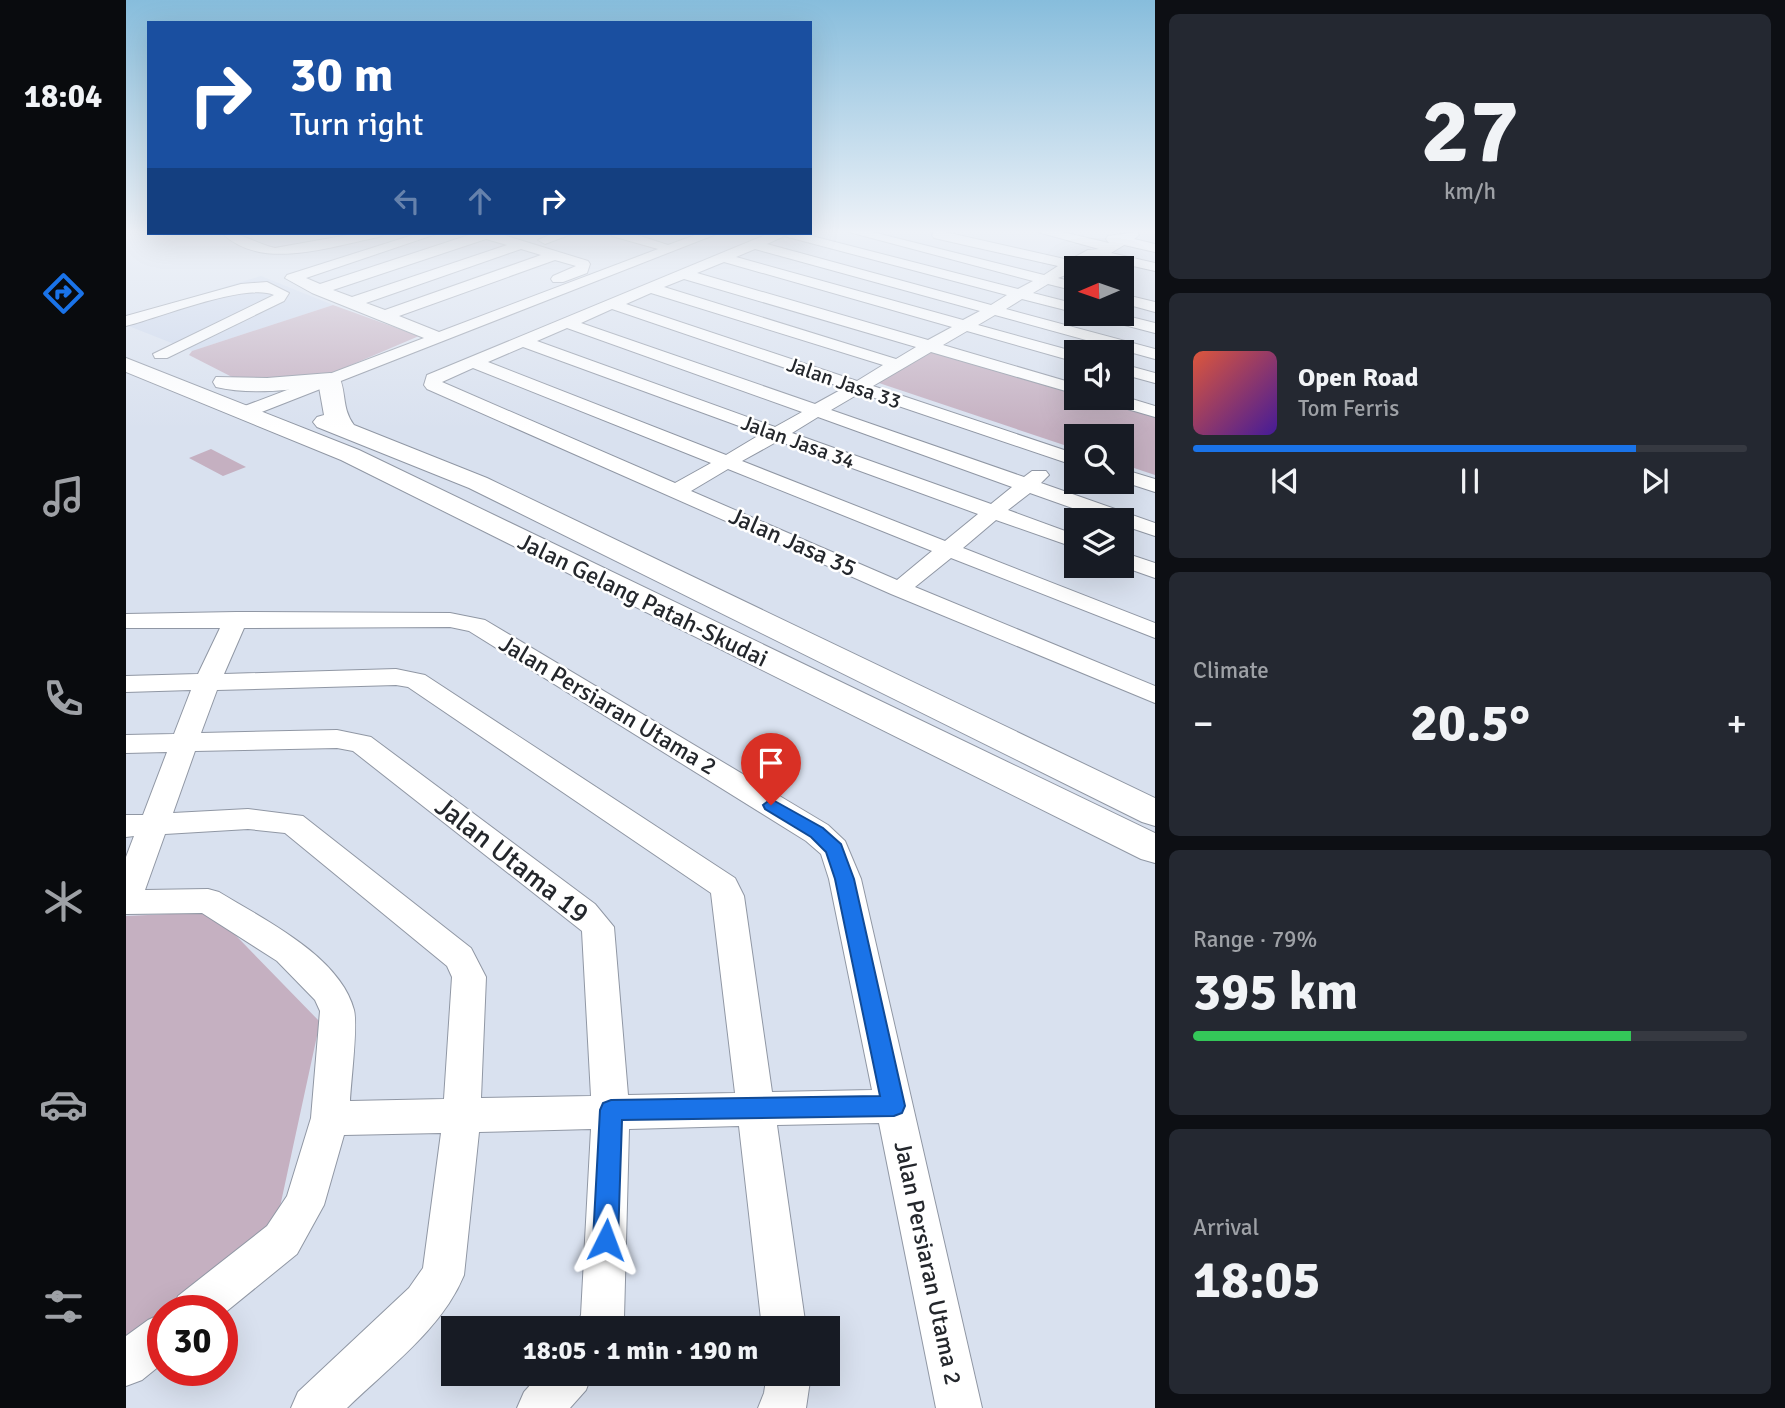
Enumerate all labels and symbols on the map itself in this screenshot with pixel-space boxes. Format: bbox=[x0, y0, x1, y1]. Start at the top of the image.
north arrow bbox=[1064, 256, 1134, 326]
street label: Jalan Jasa 33 bbox=[783, 351, 905, 415]
street label: Jalan Jasa 34 bbox=[738, 409, 858, 475]
street label: Jalan Jasa 35 bbox=[725, 501, 861, 583]
street label: Jalan Gelang Patah-Skudai bbox=[513, 526, 773, 674]
street label: Jalan Persiaran Utama 2 bbox=[494, 628, 722, 782]
pin bbox=[741, 733, 801, 805]
street label: Jalan Utama 19 bbox=[428, 789, 596, 931]
street label: Jalan Persiaran Utama 2 bbox=[888, 1138, 968, 1388]
position arrow bbox=[569, 1203, 643, 1277]
speed limit sign: 30 bbox=[147, 1295, 238, 1386]

